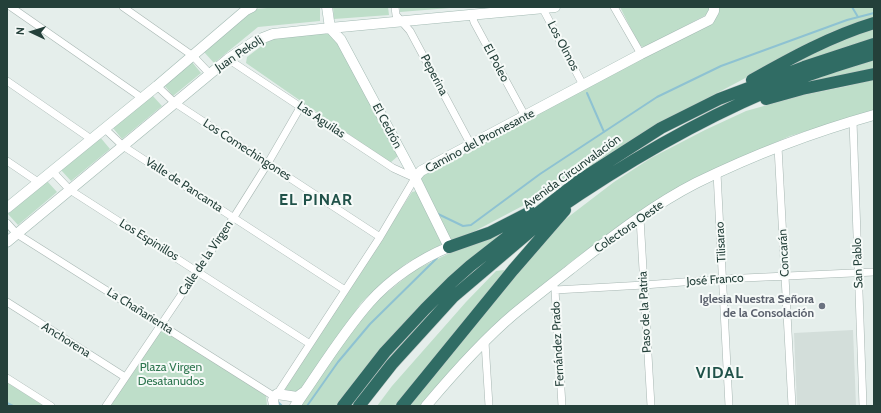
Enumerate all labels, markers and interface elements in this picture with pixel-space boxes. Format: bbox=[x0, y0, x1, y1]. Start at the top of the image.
north arrow bbox=[12, 12, 52, 52]
street label: Los Olmos bbox=[544, 19, 582, 73]
text: N bbox=[13, 27, 27, 36]
street label: Juan Pekolj bbox=[212, 33, 266, 75]
street label: El Poleo bbox=[480, 42, 512, 84]
street label: Peperina bbox=[417, 52, 451, 98]
street label: Las Aguilas bbox=[294, 99, 348, 141]
street label: El Cedrón bbox=[369, 101, 405, 151]
street label: Camino del Promesante bbox=[423, 106, 537, 176]
street label: Los Comechingones bbox=[200, 116, 294, 184]
street label: Avenida Circunvalación bbox=[520, 132, 624, 212]
street label: Valle de Pancanta bbox=[143, 155, 225, 215]
district label: EL PINAR bbox=[279, 190, 353, 210]
street label: Colectora Oeste bbox=[592, 198, 666, 256]
street label: Los Espinillos bbox=[117, 216, 181, 264]
street label: Calle de la Virgen bbox=[176, 218, 236, 298]
street label: Tilisarao bbox=[713, 221, 729, 263]
street label: Concarán bbox=[776, 229, 792, 277]
street label: San Pablo bbox=[850, 237, 866, 289]
street label: Paso de la Patria bbox=[636, 271, 654, 353]
street label: José Franco bbox=[686, 271, 744, 289]
street label: La Chañarienta bbox=[104, 285, 176, 337]
place label: Iglesia Nuestra Señora de la Consolación bbox=[699, 292, 814, 320]
street label: Fernández Prado bbox=[549, 301, 567, 387]
marker: Iglesia Nuestra Señora de la Consolación bbox=[817, 301, 827, 311]
street label: Anchorena bbox=[39, 319, 93, 361]
park label: Plaza Virgen Desatanudos bbox=[138, 360, 204, 388]
district label: VIDAL bbox=[696, 363, 744, 383]

